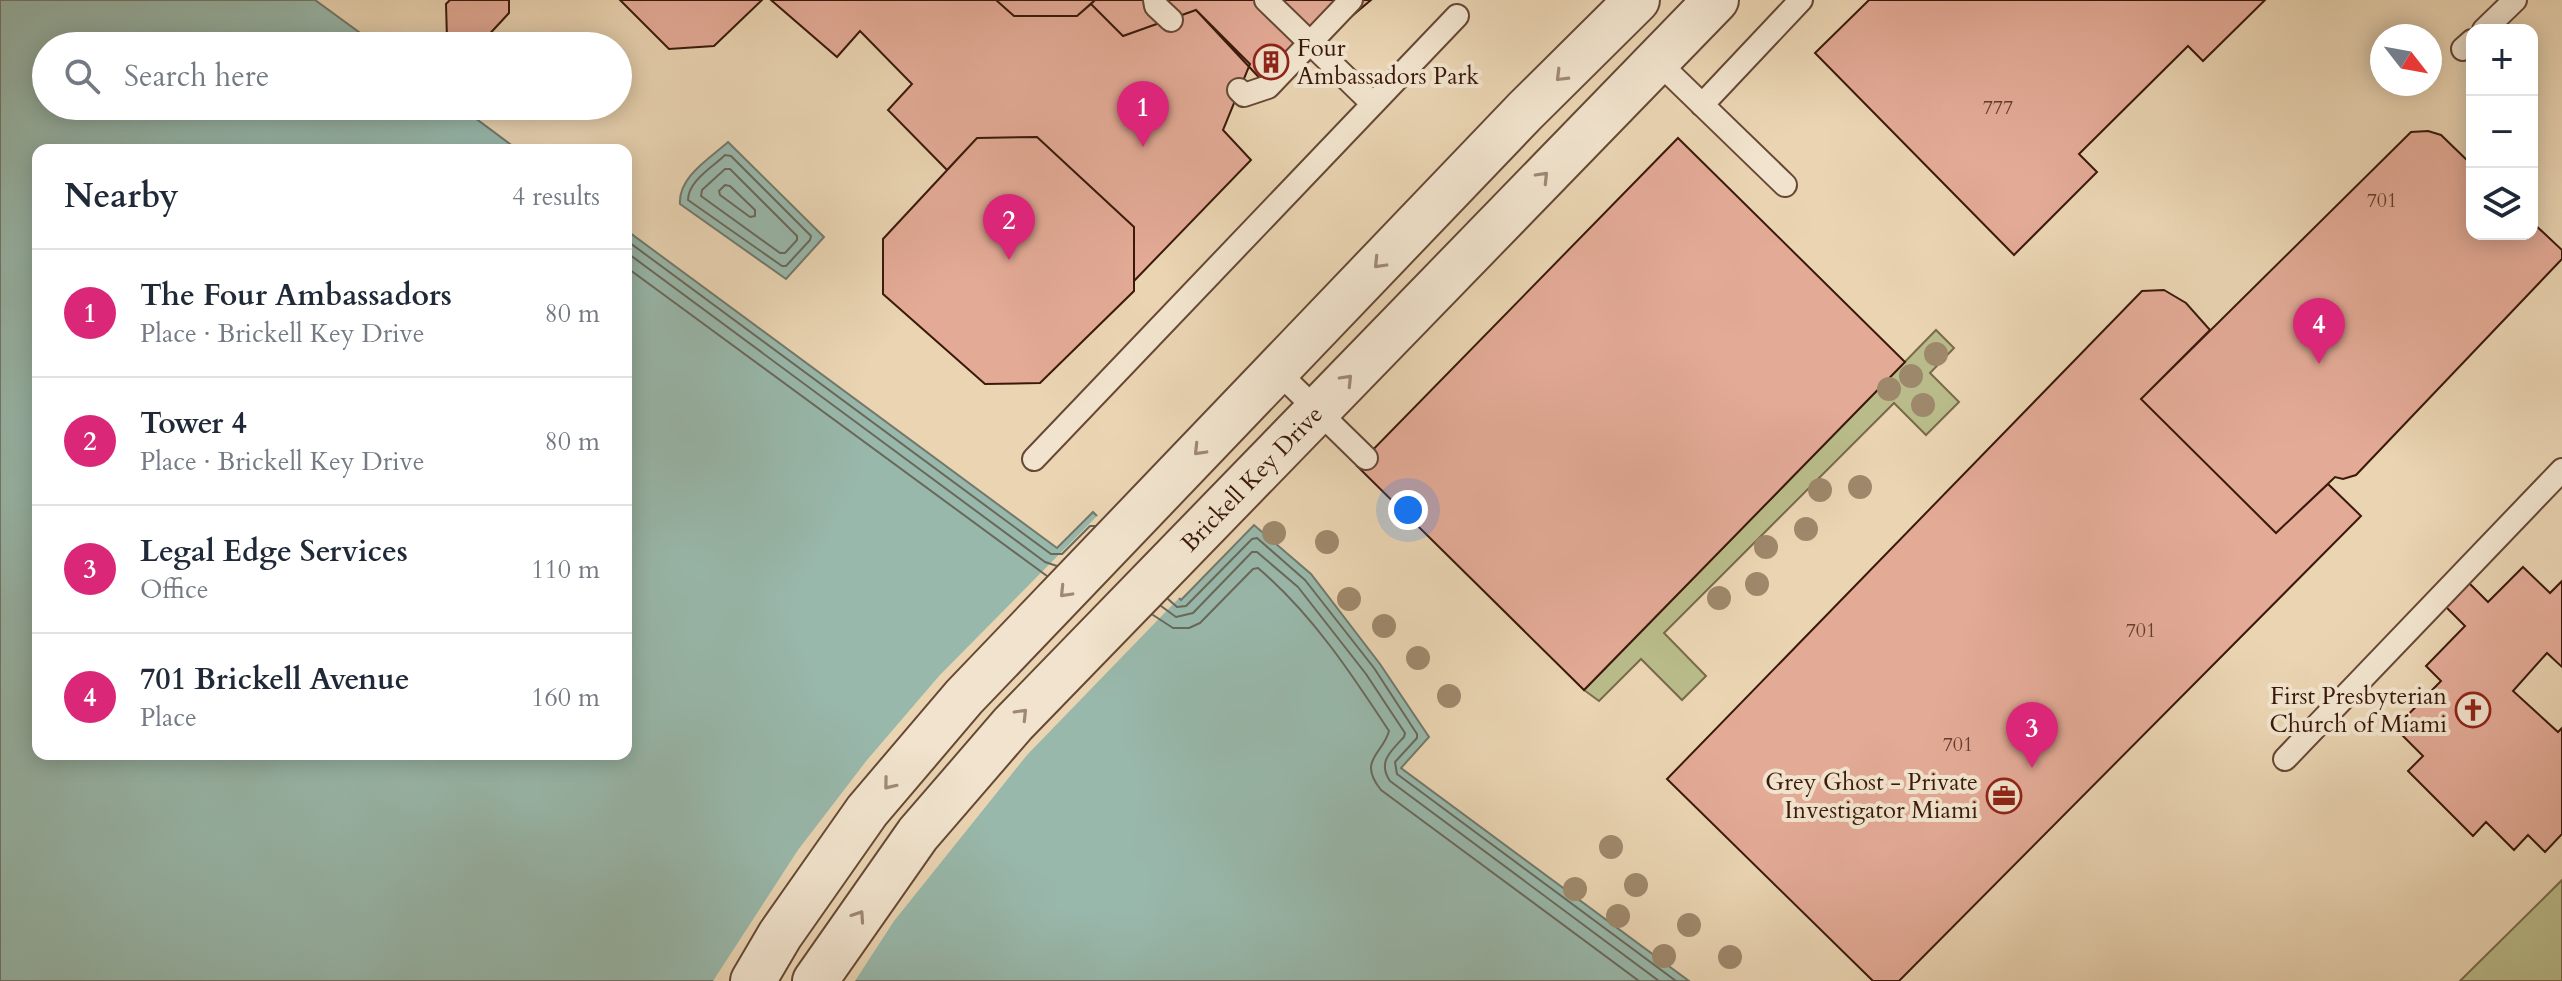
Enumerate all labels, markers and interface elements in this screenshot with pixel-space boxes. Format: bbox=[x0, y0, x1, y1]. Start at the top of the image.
north arrow bbox=[2370, 24, 2442, 96]
map controls bbox=[2466, 24, 2538, 240]
button: + bbox=[2466, 24, 2538, 96]
search box bbox=[32, 32, 632, 120]
place label: Four Ambassadors Park bbox=[1297, 32, 1479, 93]
building icon: Four Ambassadors Park bbox=[1252, 43, 1290, 81]
icon: search bbox=[60, 54, 104, 98]
text: Search here bbox=[124, 56, 269, 97]
one-way arrow bbox=[1556, 67, 1570, 81]
pin: 1 bbox=[1117, 81, 1169, 147]
house number: 777 bbox=[1983, 94, 2013, 121]
button: − bbox=[2466, 96, 2538, 168]
button: layers bbox=[2466, 168, 2538, 240]
one-way arrow bbox=[1534, 172, 1548, 186]
text: Nearby bbox=[64, 173, 179, 219]
text: 4 results bbox=[512, 179, 600, 214]
house number: 701 bbox=[2367, 187, 2397, 214]
pin: 2 bbox=[983, 194, 1035, 260]
one-way arrow bbox=[1375, 253, 1389, 268]
text: The Four Ambassadors bbox=[140, 275, 452, 316]
text: 1 bbox=[83, 296, 97, 331]
text: 80 m bbox=[544, 296, 600, 331]
pin: 4 bbox=[2293, 298, 2345, 364]
text: Place · Brickell Key Drive bbox=[140, 316, 424, 351]
one-way arrow bbox=[1338, 375, 1353, 389]
street label: Brickell Key Drive bbox=[1174, 399, 1330, 559]
text: Tower 4 bbox=[140, 403, 247, 444]
text: 2 bbox=[83, 424, 97, 459]
text: 80 m bbox=[544, 424, 600, 459]
one-way arrow bbox=[1194, 441, 1208, 455]
text: Place · Brickell Key Drive bbox=[140, 444, 424, 479]
your location bbox=[1388, 490, 1428, 530]
text: Legal Edge Services bbox=[140, 531, 408, 572]
text: 3 bbox=[83, 552, 97, 587]
text: 110 m bbox=[531, 552, 600, 587]
text: Office bbox=[140, 572, 209, 607]
one-way arrow bbox=[1059, 583, 1074, 597]
house number: 701 bbox=[2126, 617, 2156, 644]
text: 701 Brickell Avenue bbox=[140, 659, 410, 700]
text: 4 bbox=[83, 680, 97, 715]
text: 160 m bbox=[531, 680, 600, 715]
place label: First Presbyterian Church of Miami bbox=[2269, 680, 2447, 741]
church icon: First Presbyterian Church of Miami bbox=[2454, 691, 2492, 729]
text: Place bbox=[140, 700, 197, 735]
pin: 3 bbox=[2006, 702, 2058, 768]
one-way arrow bbox=[1013, 709, 1027, 723]
house number: 701 bbox=[1943, 731, 1973, 758]
place label: Grey Ghost - Private Investigator Miami bbox=[1765, 766, 1978, 827]
one-way arrow bbox=[884, 775, 899, 789]
office icon: Grey Ghost - Private Investigator Miami bbox=[1985, 777, 2023, 815]
one-way arrow bbox=[849, 911, 864, 925]

